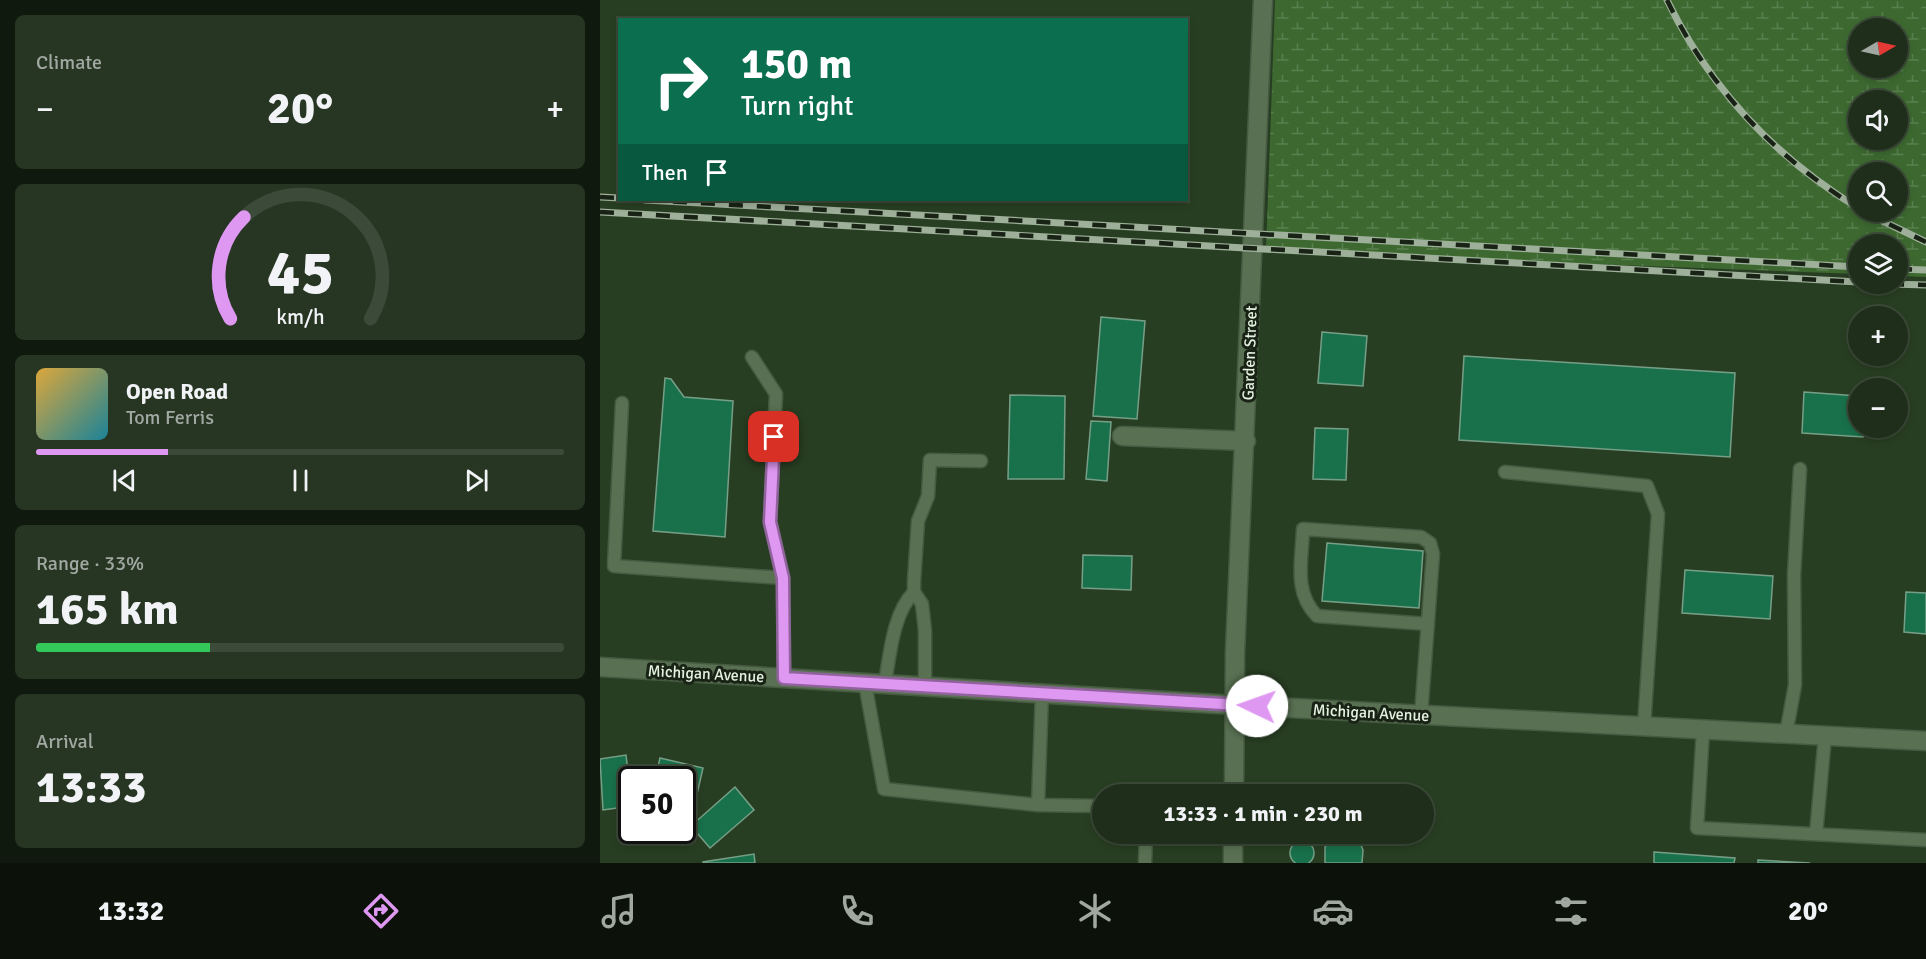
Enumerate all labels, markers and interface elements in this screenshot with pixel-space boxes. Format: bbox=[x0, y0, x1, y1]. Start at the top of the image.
north arrow bbox=[1848, 18, 1908, 78]
map controls bbox=[1848, 18, 1908, 438]
text: 150 m bbox=[741, 39, 852, 90]
icon: right bbox=[642, 42, 720, 120]
text: Climate bbox=[36, 50, 102, 75]
text: 20° bbox=[267, 81, 333, 136]
text: − bbox=[36, 89, 54, 130]
text: + bbox=[546, 89, 564, 130]
text: Turn right bbox=[741, 90, 854, 123]
button: sound bbox=[1848, 90, 1908, 150]
icon: arrive bbox=[700, 156, 733, 189]
text: Then bbox=[642, 159, 688, 186]
button: search bbox=[1848, 162, 1908, 222]
text: 45 bbox=[266, 234, 334, 311]
button: layers bbox=[1848, 234, 1908, 294]
text: km/h bbox=[276, 305, 324, 331]
street label: Garden Street bbox=[1238, 305, 1262, 401]
button: + bbox=[1848, 306, 1908, 366]
text: Open Road bbox=[126, 378, 228, 405]
button: − bbox=[1848, 378, 1908, 438]
text: Tom Ferris bbox=[126, 405, 214, 430]
pin bbox=[748, 411, 799, 462]
icon: arrive bbox=[757, 420, 790, 453]
icon: previous bbox=[108, 464, 141, 497]
icon: pause bbox=[284, 464, 317, 497]
icon: next bbox=[460, 464, 493, 497]
text: Range · 33% bbox=[36, 551, 144, 576]
text: 165 km bbox=[36, 582, 179, 637]
street label: Michigan Avenue bbox=[647, 661, 765, 687]
position arrow bbox=[1225, 674, 1289, 738]
street label: Michigan Avenue bbox=[1312, 700, 1430, 726]
text: Arrival bbox=[36, 729, 94, 754]
text: 13:33 bbox=[36, 760, 146, 815]
speed limit sign: 50 bbox=[618, 766, 696, 844]
text: 13:33 · 1 min · 230 m bbox=[1163, 800, 1363, 827]
icon: directions bbox=[360, 890, 402, 932]
icon: music bbox=[598, 890, 640, 932]
icon: phone bbox=[836, 890, 878, 932]
icon: climate bbox=[1074, 890, 1116, 932]
icon: car bbox=[1312, 890, 1354, 932]
icon: filters bbox=[1550, 890, 1592, 932]
text: 13:32 bbox=[98, 895, 164, 928]
text: 20° bbox=[1788, 895, 1828, 928]

